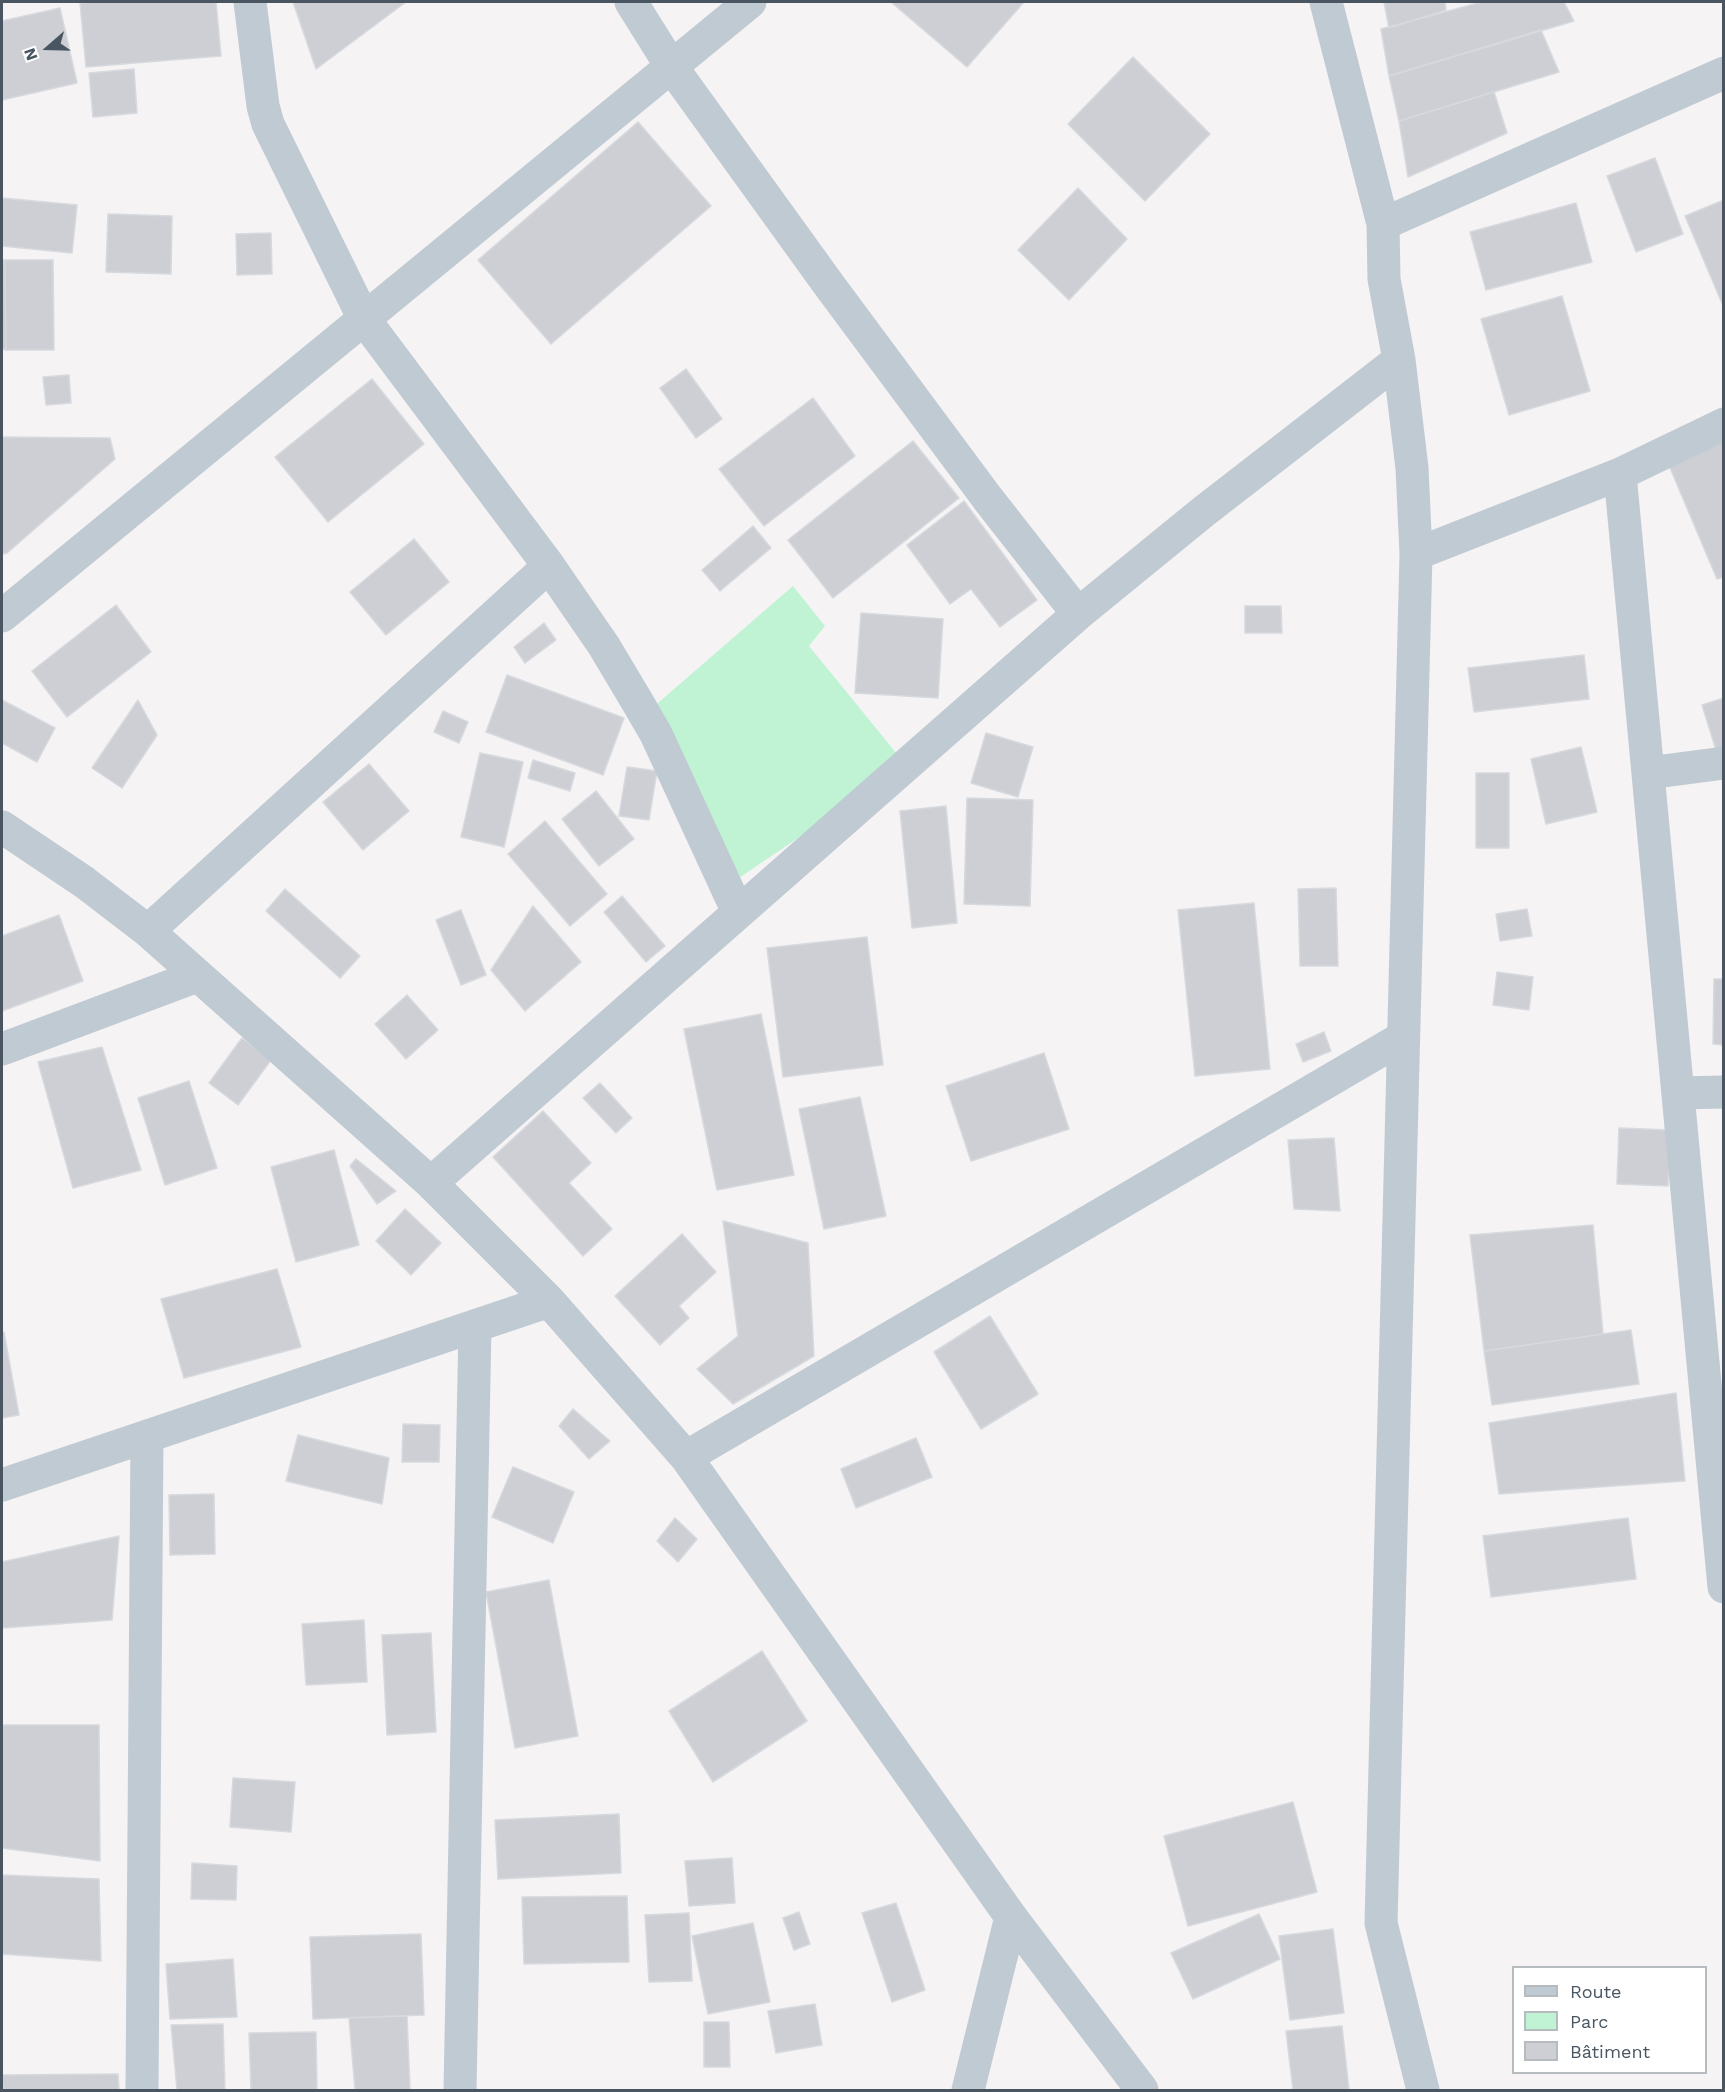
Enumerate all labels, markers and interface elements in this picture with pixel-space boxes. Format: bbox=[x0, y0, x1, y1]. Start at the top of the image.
north arrow bbox=[18, 18, 78, 78]
text: N bbox=[20, 46, 42, 63]
legend bbox=[1512, 1966, 1707, 2074]
text: Route bbox=[1570, 1981, 1622, 2002]
text: Parc bbox=[1570, 2011, 1608, 2032]
text: Bâtiment bbox=[1570, 2041, 1650, 2062]

